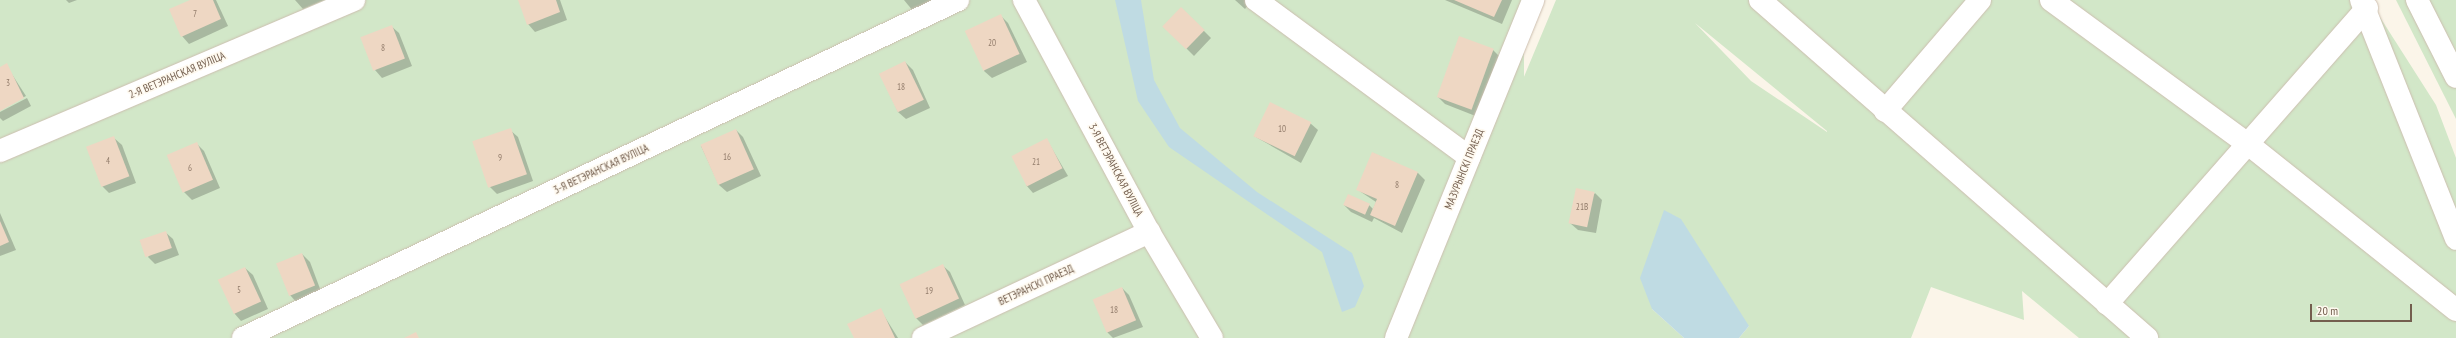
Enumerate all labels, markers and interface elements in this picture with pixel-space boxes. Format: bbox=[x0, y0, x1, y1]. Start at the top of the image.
house number: 7 bbox=[193, 9, 197, 19]
house number: 20 bbox=[988, 38, 996, 48]
house number: 8 bbox=[381, 43, 385, 53]
street label: 2-Я ВЕТЭРАНСКАЯ ВУЛІЦА bbox=[127, 49, 227, 101]
house number: 3 bbox=[6, 78, 10, 88]
house number: 18 bbox=[897, 82, 905, 92]
street label: 3-Я ВЕТЭРАНСКАЯ ВУЛІЦА bbox=[1086, 121, 1146, 219]
house number: 10 bbox=[1278, 124, 1286, 134]
street label: МАЗУРЫНСКІ ПРАЕЗД bbox=[1442, 127, 1486, 211]
street label: 3-Я ВЕТЭРАНСКАЯ ВУЛІЦА bbox=[551, 141, 651, 197]
house number: 16 bbox=[723, 152, 731, 162]
house number: 9 bbox=[498, 153, 502, 163]
house number: 4 bbox=[106, 156, 110, 166]
house number: 21 bbox=[1032, 157, 1040, 167]
house number: 6 bbox=[188, 163, 192, 173]
house number: 8 bbox=[1395, 180, 1399, 190]
house number: 21В bbox=[1576, 202, 1588, 212]
street label: ВЕТЭРАНСКІ ПРАЕЗД bbox=[996, 262, 1076, 308]
house number: 5 bbox=[237, 285, 241, 295]
house number: 19 bbox=[925, 286, 933, 296]
scale bar bbox=[2312, 296, 2414, 322]
text: 20 m bbox=[2317, 303, 2338, 318]
house number: 18 bbox=[1110, 305, 1118, 315]

